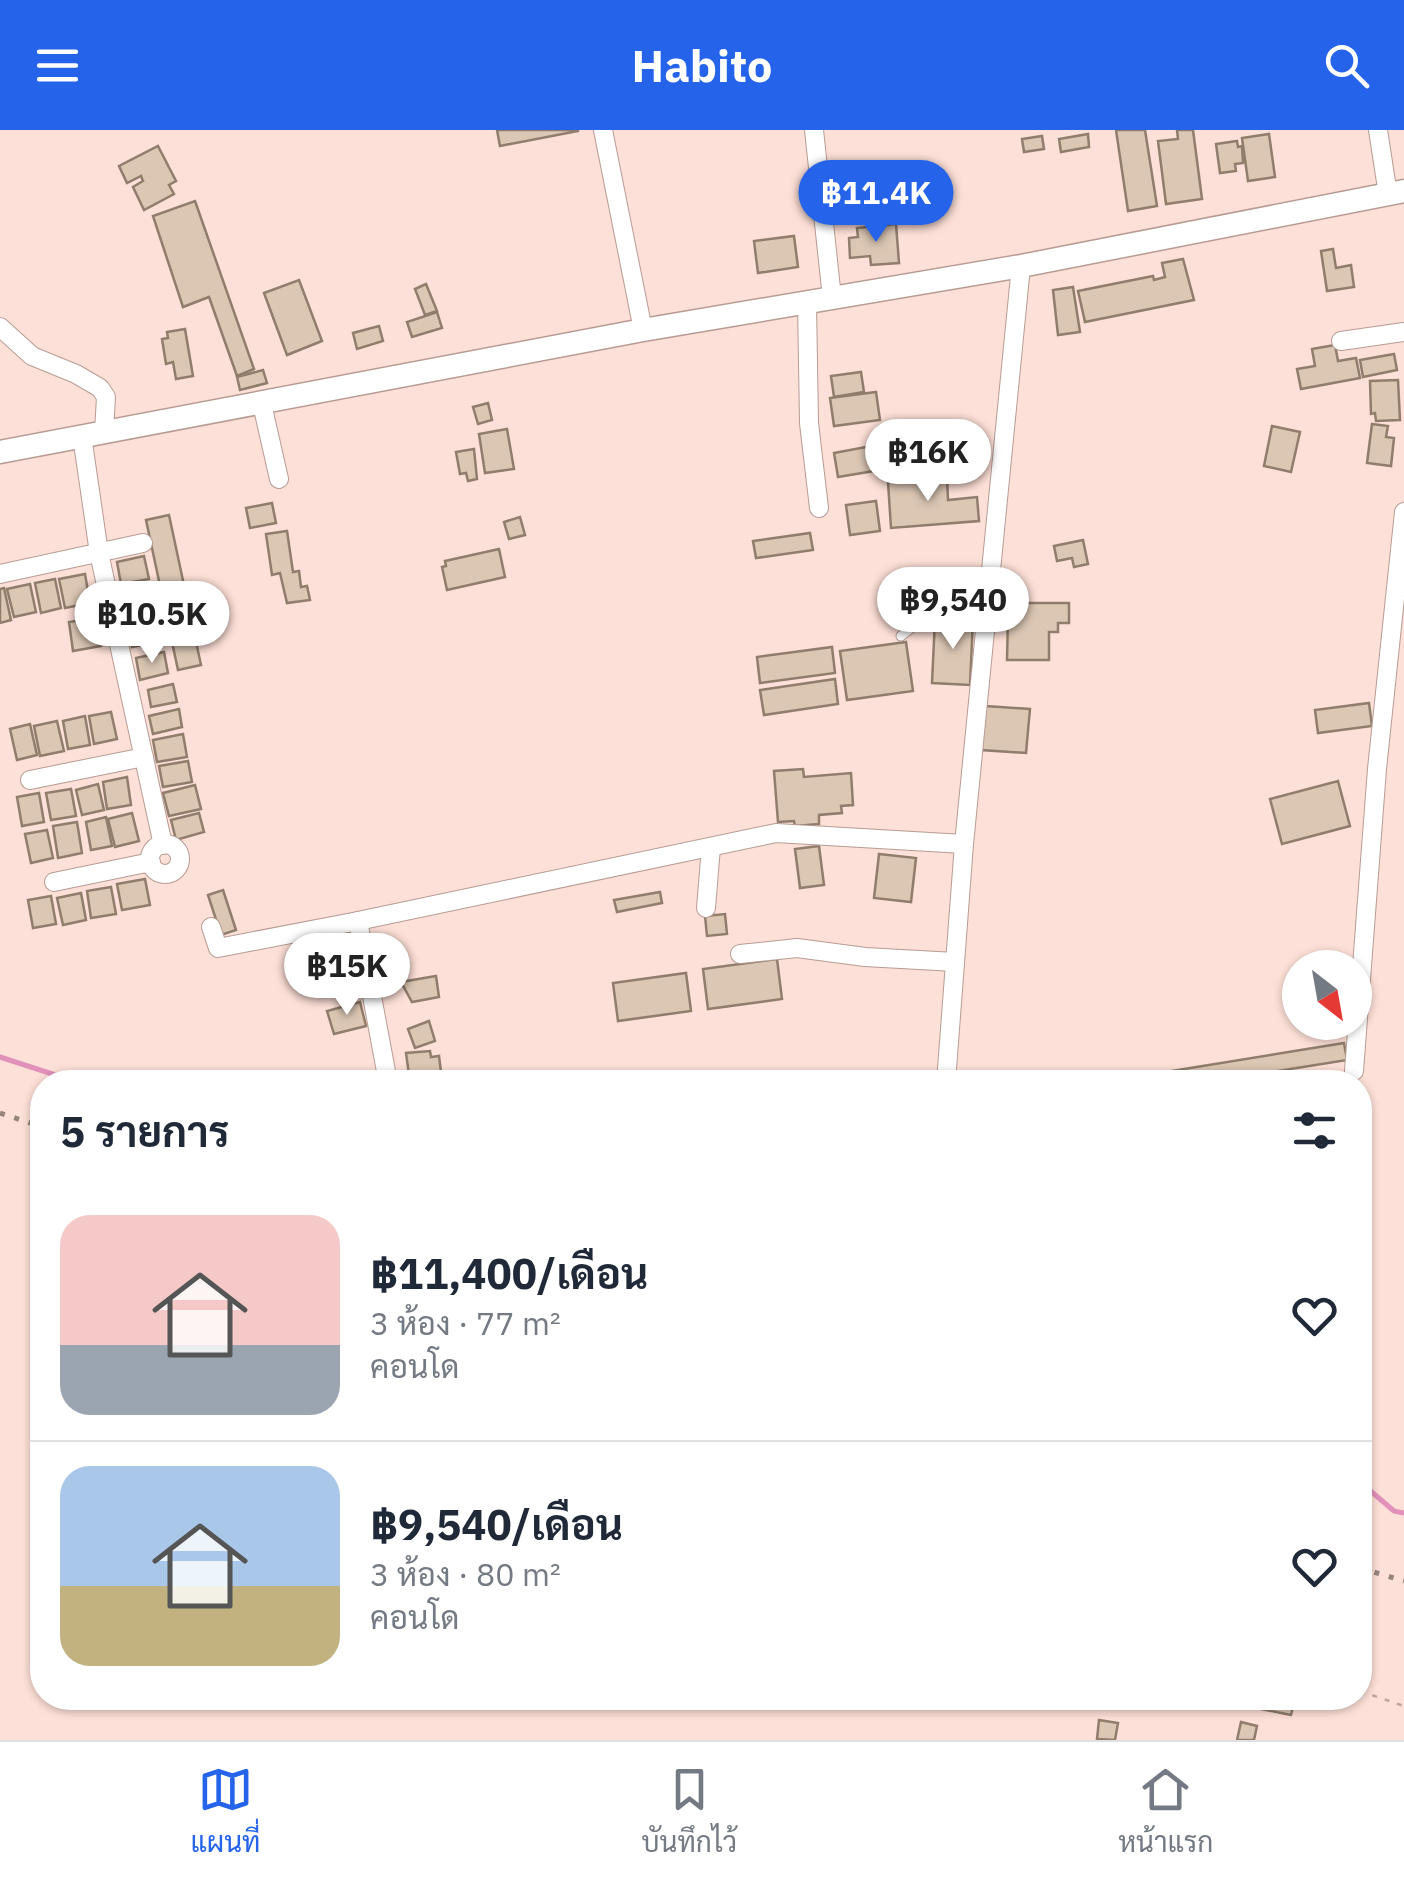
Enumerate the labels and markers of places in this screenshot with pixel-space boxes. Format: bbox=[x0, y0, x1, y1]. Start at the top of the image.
pin: ฿11.4K bbox=[795, 160, 957, 245]
pin: ฿16K bbox=[869, 419, 987, 504]
pin: ฿9,540 bbox=[872, 567, 1034, 652]
pin: ฿10.5K bbox=[71, 581, 233, 666]
pin: ฿15K bbox=[288, 933, 406, 1018]

